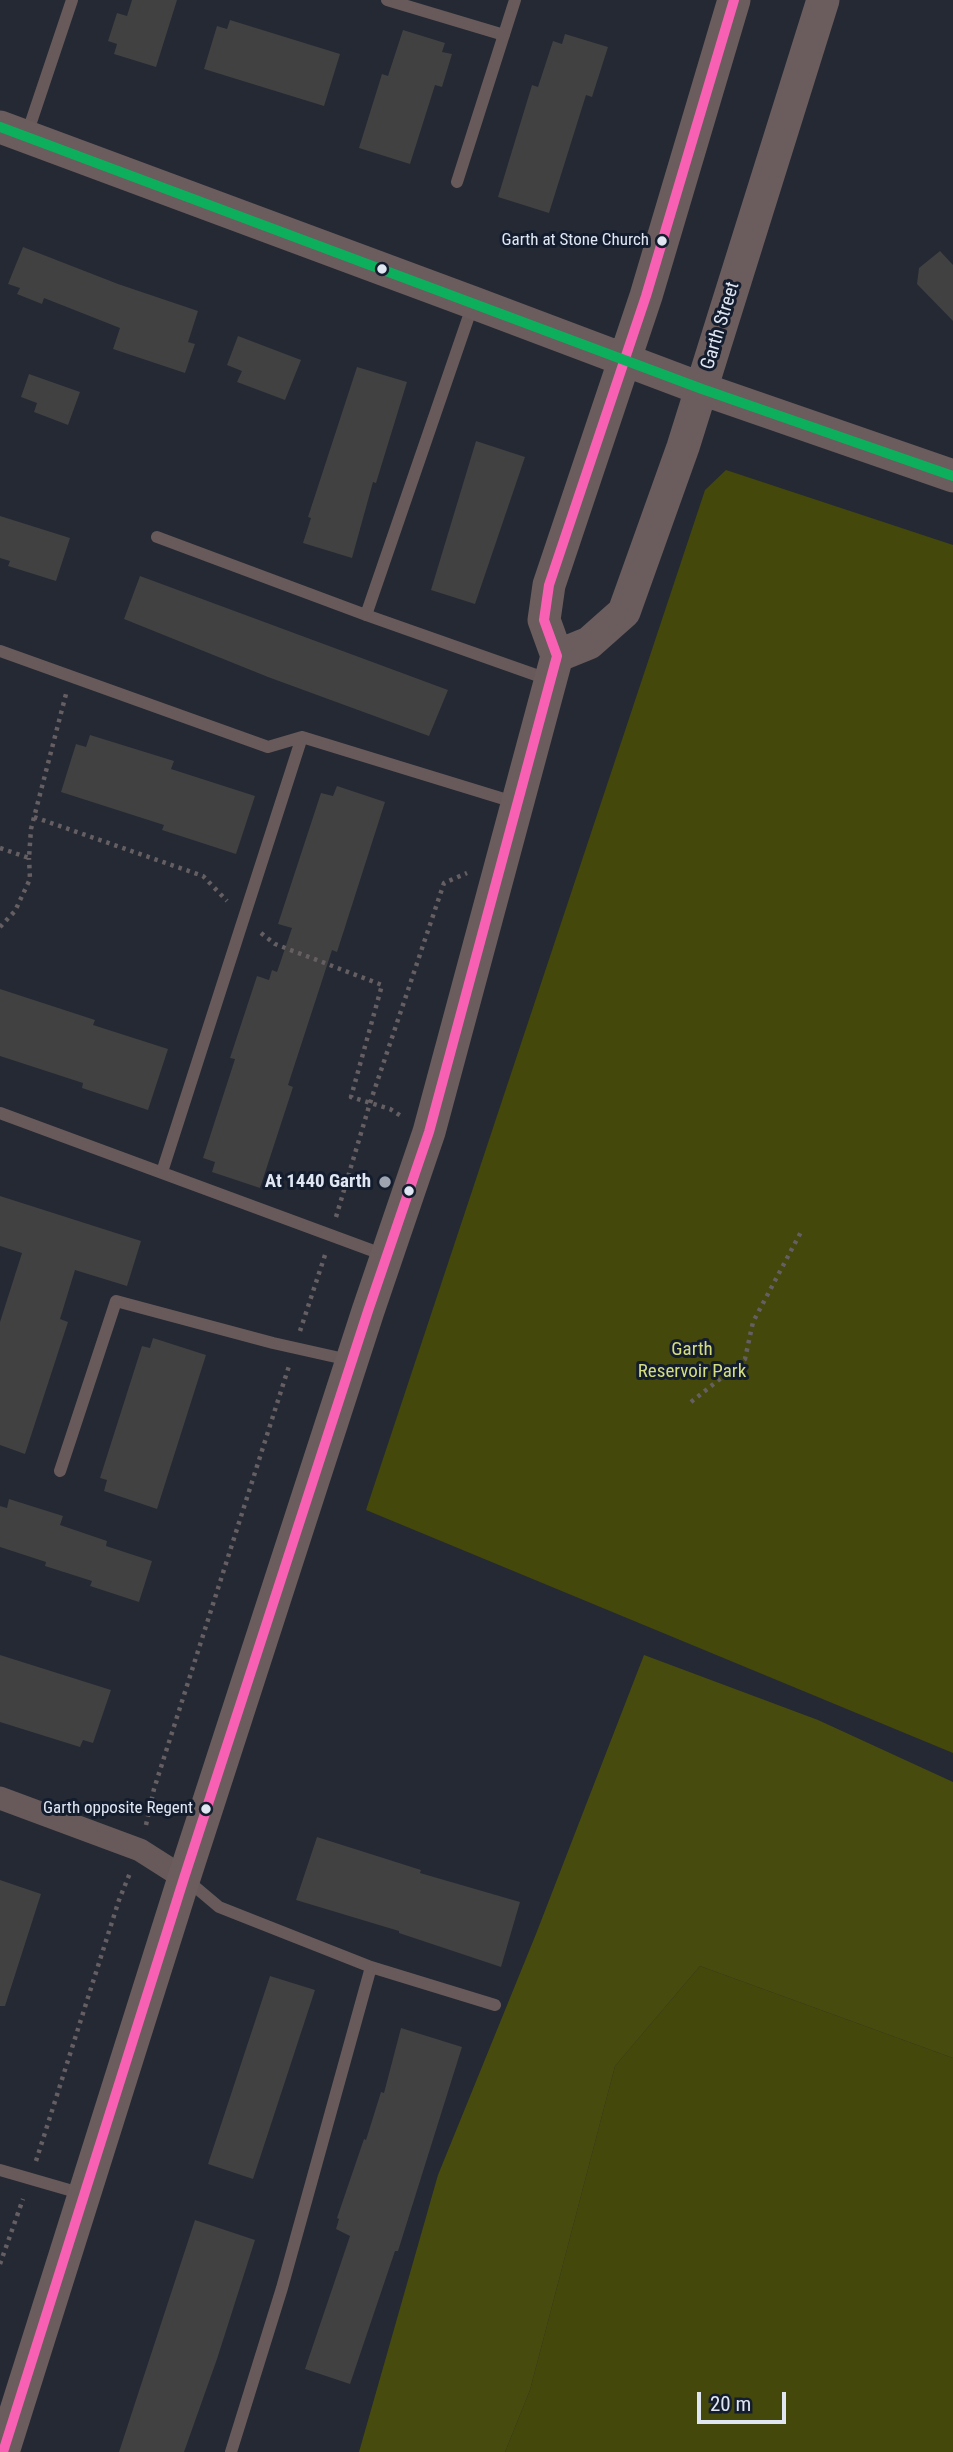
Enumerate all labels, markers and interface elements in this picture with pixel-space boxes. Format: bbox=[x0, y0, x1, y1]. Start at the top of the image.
place label: Garth at Stone Church bbox=[502, 231, 649, 251]
marker: Garth at Stone Church bbox=[655, 234, 669, 248]
unlabelled marker bbox=[375, 262, 389, 276]
street label: Garth Street bbox=[697, 280, 745, 372]
place label: At 1440 Garth bbox=[265, 1171, 371, 1193]
marker: At 1440 Garth bbox=[377, 1174, 393, 1190]
unlabelled marker bbox=[402, 1184, 416, 1198]
park label: Garth Reservoir Park bbox=[638, 1339, 746, 1383]
place label: Garth opposite Regent bbox=[43, 1799, 193, 1819]
marker: Garth opposite Regent bbox=[199, 1802, 213, 1816]
scale bar bbox=[701, 2378, 790, 2422]
text: 20 m bbox=[710, 2392, 751, 2416]

